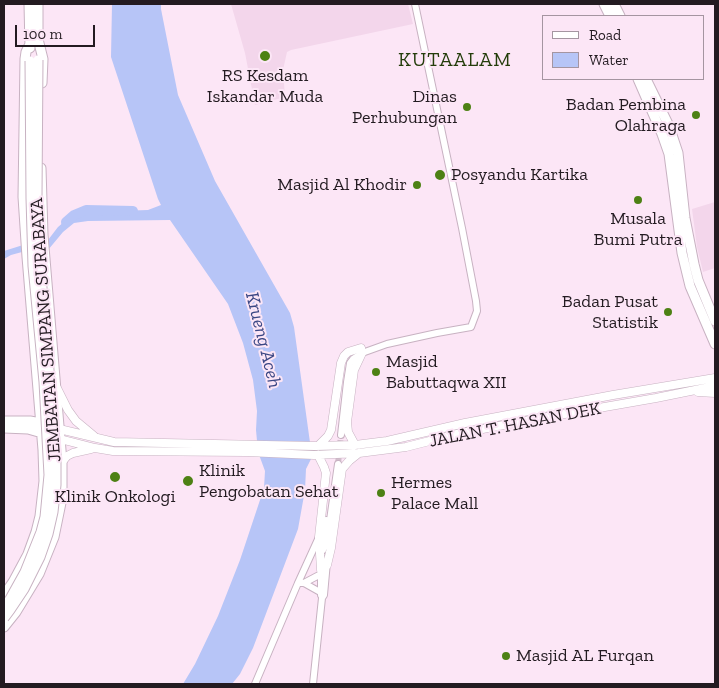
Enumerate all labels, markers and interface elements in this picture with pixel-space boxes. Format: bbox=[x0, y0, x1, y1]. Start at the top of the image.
scale bar bbox=[18, 15, 98, 47]
legend bbox=[542, 15, 704, 80]
text: 100 m bbox=[23, 25, 62, 43]
text: Road bbox=[589, 26, 621, 44]
district label: KUTAALAM bbox=[397, 48, 513, 72]
marker: RS Kesdam Iskandar Muda bbox=[258, 49, 272, 63]
text: Water bbox=[589, 51, 629, 69]
place label: RS Kesdam Iskandar Muda bbox=[207, 65, 323, 108]
place label: Dinas Perhubungan bbox=[352, 86, 457, 128]
place label: Badan Pembina Olahraga bbox=[566, 94, 686, 136]
marker: Dinas Perhubungan bbox=[461, 101, 473, 113]
marker: Badan Pembina Olahraga bbox=[690, 109, 702, 121]
place label: Posyandu Kartika bbox=[451, 164, 588, 186]
marker: Posyandu Kartika bbox=[433, 168, 447, 182]
place label: Masjid Al Khodir bbox=[277, 174, 407, 196]
marker: Masjid Al Khodir bbox=[411, 179, 423, 191]
marker: Musala Bumi Putra bbox=[632, 194, 644, 206]
street label: JEMBATAN SIMPANG SURABAYA bbox=[26, 197, 66, 463]
place label: Musala Bumi Putra bbox=[594, 208, 682, 250]
water label: Krueng Aceh bbox=[240, 290, 286, 390]
place label: Badan Pusat Statistik bbox=[562, 291, 658, 334]
marker: Badan Pusat Statistik bbox=[662, 306, 674, 318]
place label: Masjid Babuttaqwa XII bbox=[386, 351, 506, 394]
marker: Masjid Babuttaqwa XII bbox=[370, 366, 382, 378]
street label: JALAN T. HASAN DEK bbox=[427, 398, 603, 452]
place label: Klinik Pengobatan Sehat bbox=[199, 460, 338, 502]
marker: Klinik Onkologi bbox=[108, 470, 122, 484]
place label: Hermes Palace Mall bbox=[391, 472, 478, 514]
marker: Klinik Pengobatan Sehat bbox=[181, 474, 195, 488]
place label: Klinik Onkologi bbox=[55, 486, 175, 508]
marker: Hermes Palace Mall bbox=[375, 487, 387, 499]
place label: Masjid AL Furqan bbox=[516, 645, 654, 667]
marker: Masjid AL Furqan bbox=[500, 650, 512, 662]

